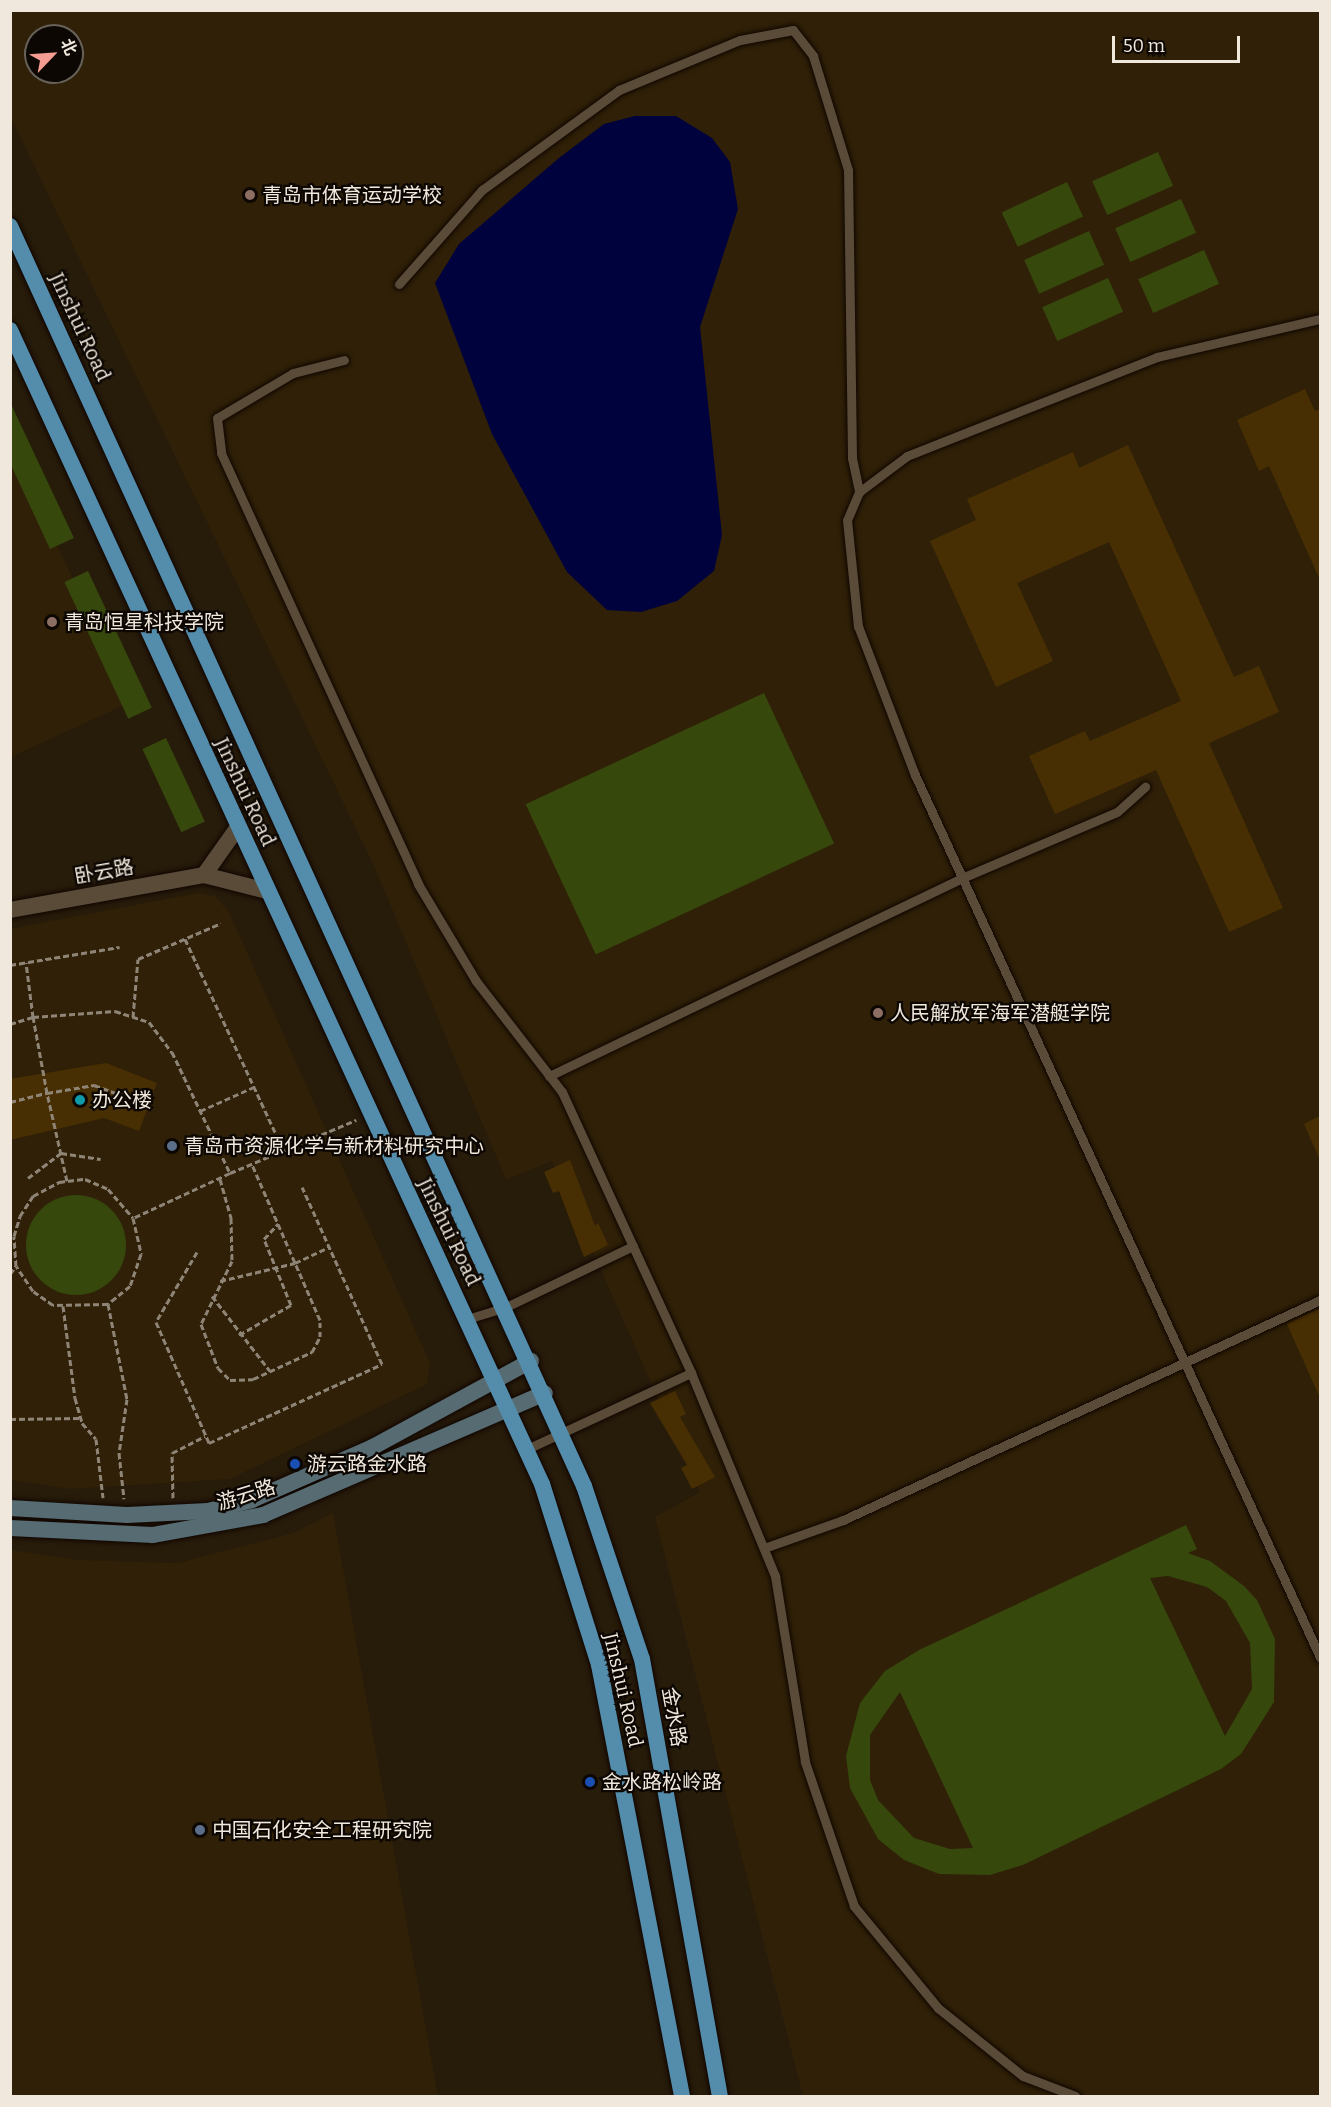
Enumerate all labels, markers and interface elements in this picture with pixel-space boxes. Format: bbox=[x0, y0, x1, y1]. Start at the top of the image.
north arrow bbox=[24, 24, 84, 84]
scale bar bbox=[1115, 24, 1242, 62]
text: 50 m bbox=[1123, 35, 1165, 57]
text: 北 bbox=[57, 36, 81, 58]
place label: 青岛市体育运动学校 bbox=[262, 183, 442, 207]
marker: 青岛市体育运动学校 bbox=[243, 188, 257, 202]
street label: Jinshui Road bbox=[44, 269, 116, 385]
place label: 青岛恒星科技学院 bbox=[64, 610, 224, 634]
marker: 青岛恒星科技学院 bbox=[45, 615, 59, 629]
street label: Jinshui Road bbox=[209, 734, 281, 850]
street label: 卧云路 bbox=[72, 855, 136, 889]
place label: 人民解放军海军潜艇学院 bbox=[890, 1001, 1110, 1025]
marker: 人民解放军海军潜艇学院 bbox=[871, 1006, 885, 1020]
place label: 办公楼 bbox=[92, 1088, 152, 1112]
marker: 办公楼 bbox=[73, 1093, 87, 1107]
place label: 青岛市资源化学与新材料研究中心 bbox=[184, 1134, 484, 1158]
marker: 青岛市资源化学与新材料研究中心 bbox=[165, 1139, 179, 1153]
street label: Jinshui Road bbox=[413, 1174, 485, 1290]
place label: 游云路金水路 bbox=[307, 1452, 427, 1476]
marker: 游云路金水路 bbox=[288, 1457, 302, 1471]
street label: 游云路 bbox=[214, 1475, 278, 1515]
street label: Jinshui Road bbox=[598, 1630, 648, 1750]
street label: 金水路 bbox=[657, 1685, 691, 1749]
place label: 金水路松岭路 bbox=[602, 1770, 722, 1794]
marker: 金水路松岭路 bbox=[583, 1775, 597, 1789]
place label: 中国石化安全工程研究院 bbox=[212, 1818, 432, 1842]
marker: 中国石化安全工程研究院 bbox=[193, 1823, 207, 1837]

